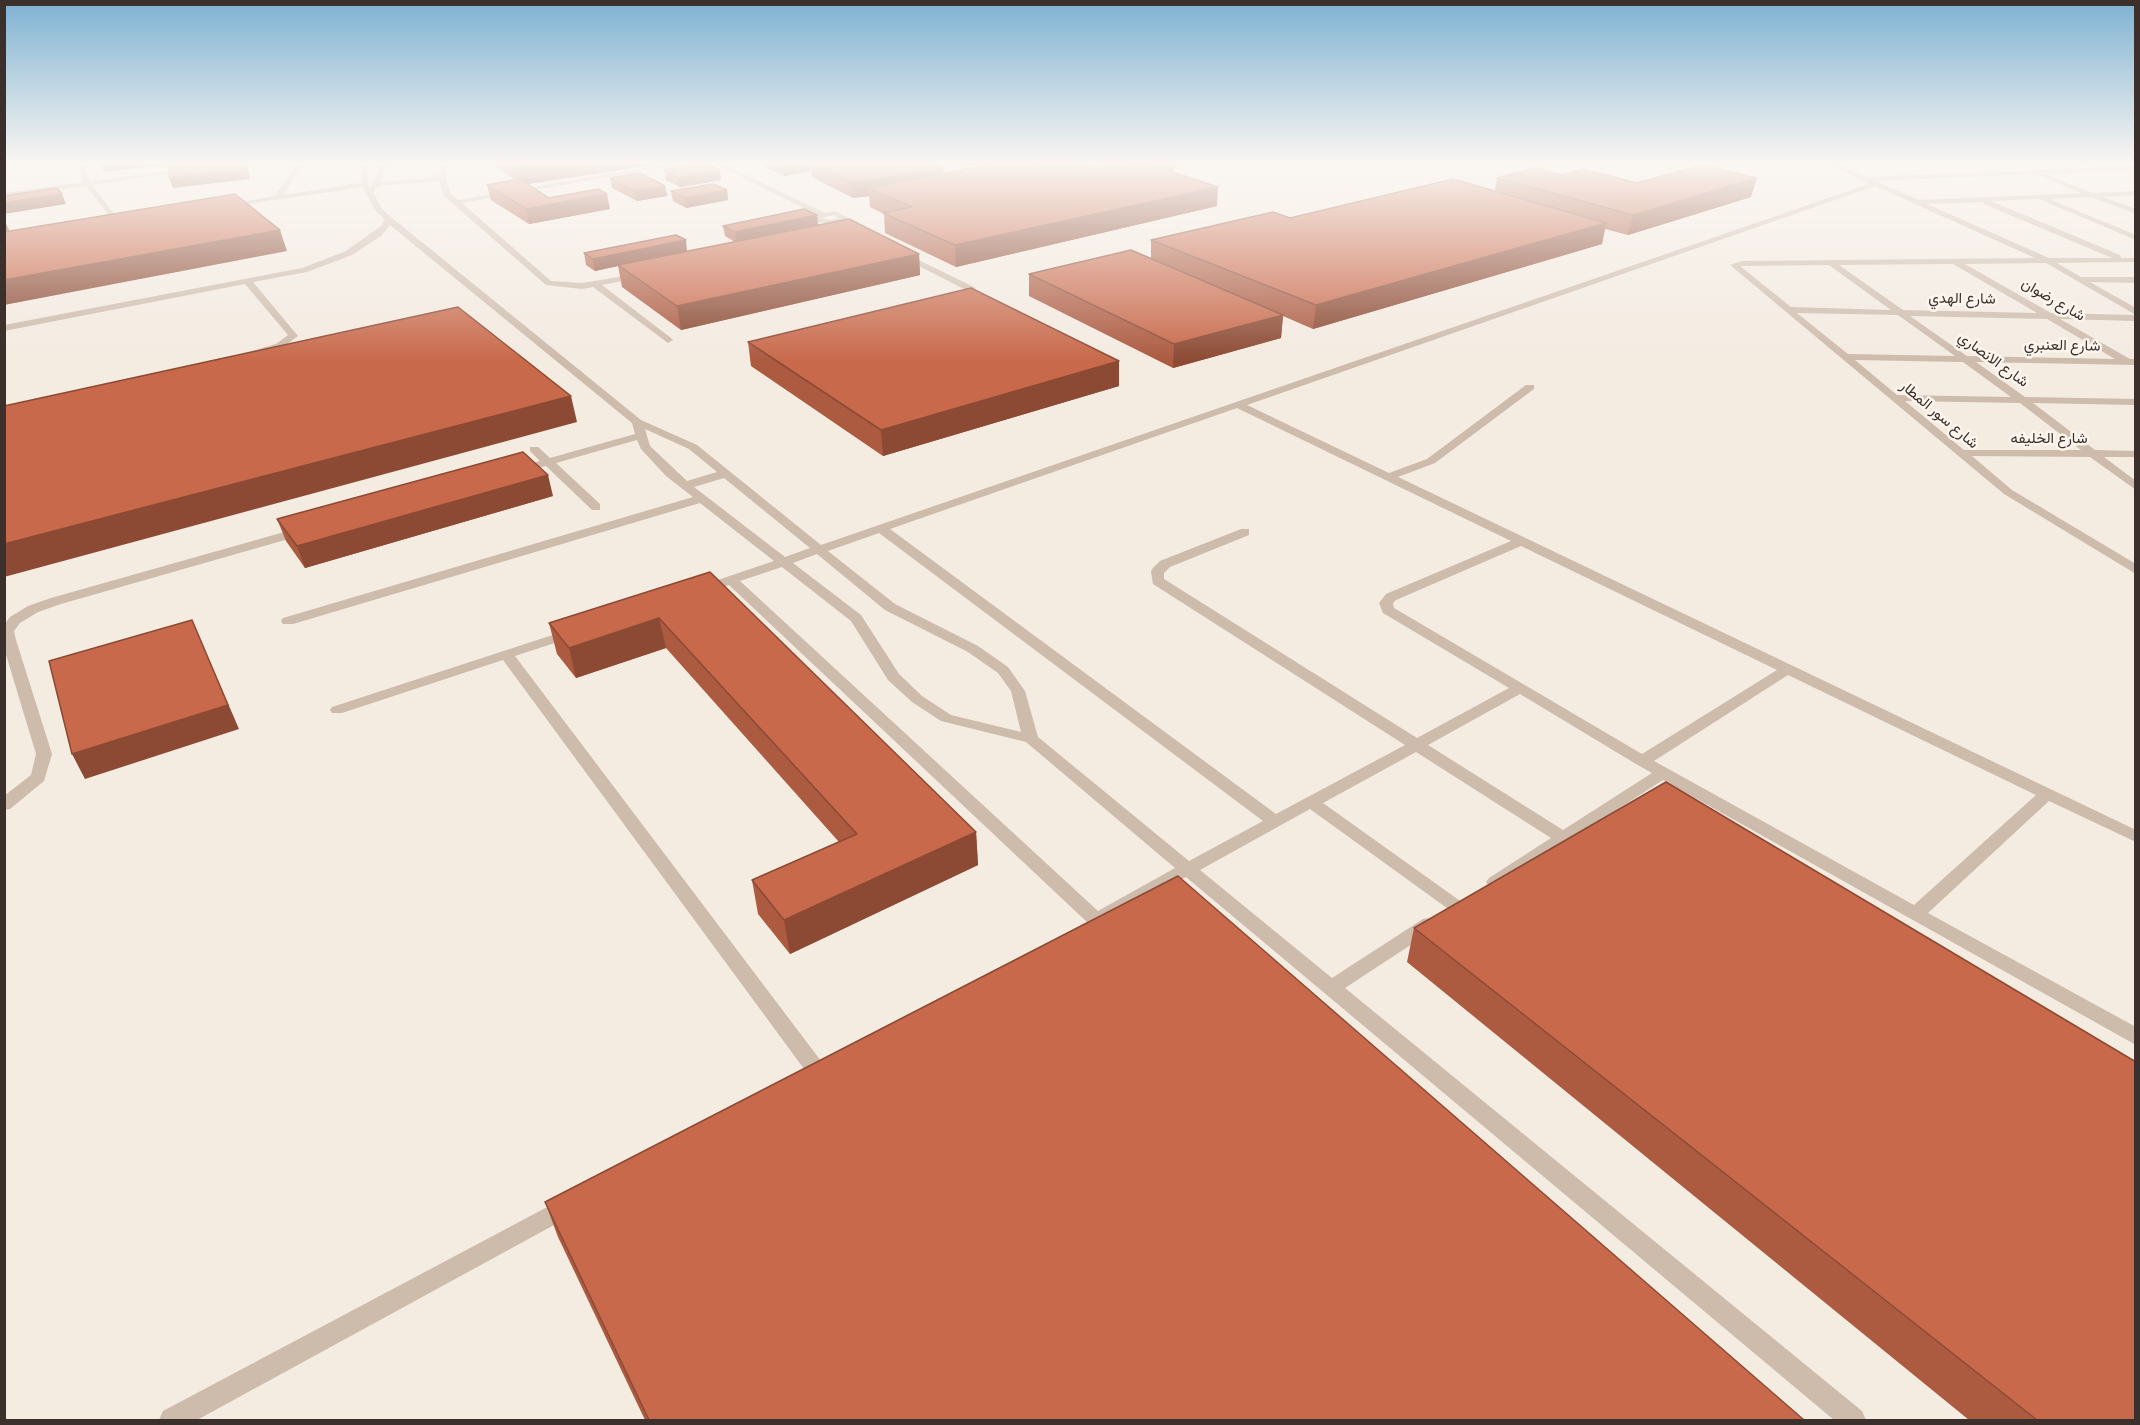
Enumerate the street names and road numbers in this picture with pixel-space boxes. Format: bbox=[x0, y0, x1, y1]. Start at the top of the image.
street label: شارع رضوان bbox=[2018, 275, 2088, 325]
street label: شارع الهدي bbox=[1928, 289, 1996, 309]
street label: شارع الانصاري bbox=[1954, 328, 2032, 392]
street label: شارع العنبري bbox=[2024, 336, 2100, 356]
street label: شارع سور المطار bbox=[1896, 377, 1982, 453]
street label: شارع الخليفه bbox=[2010, 430, 2088, 448]

